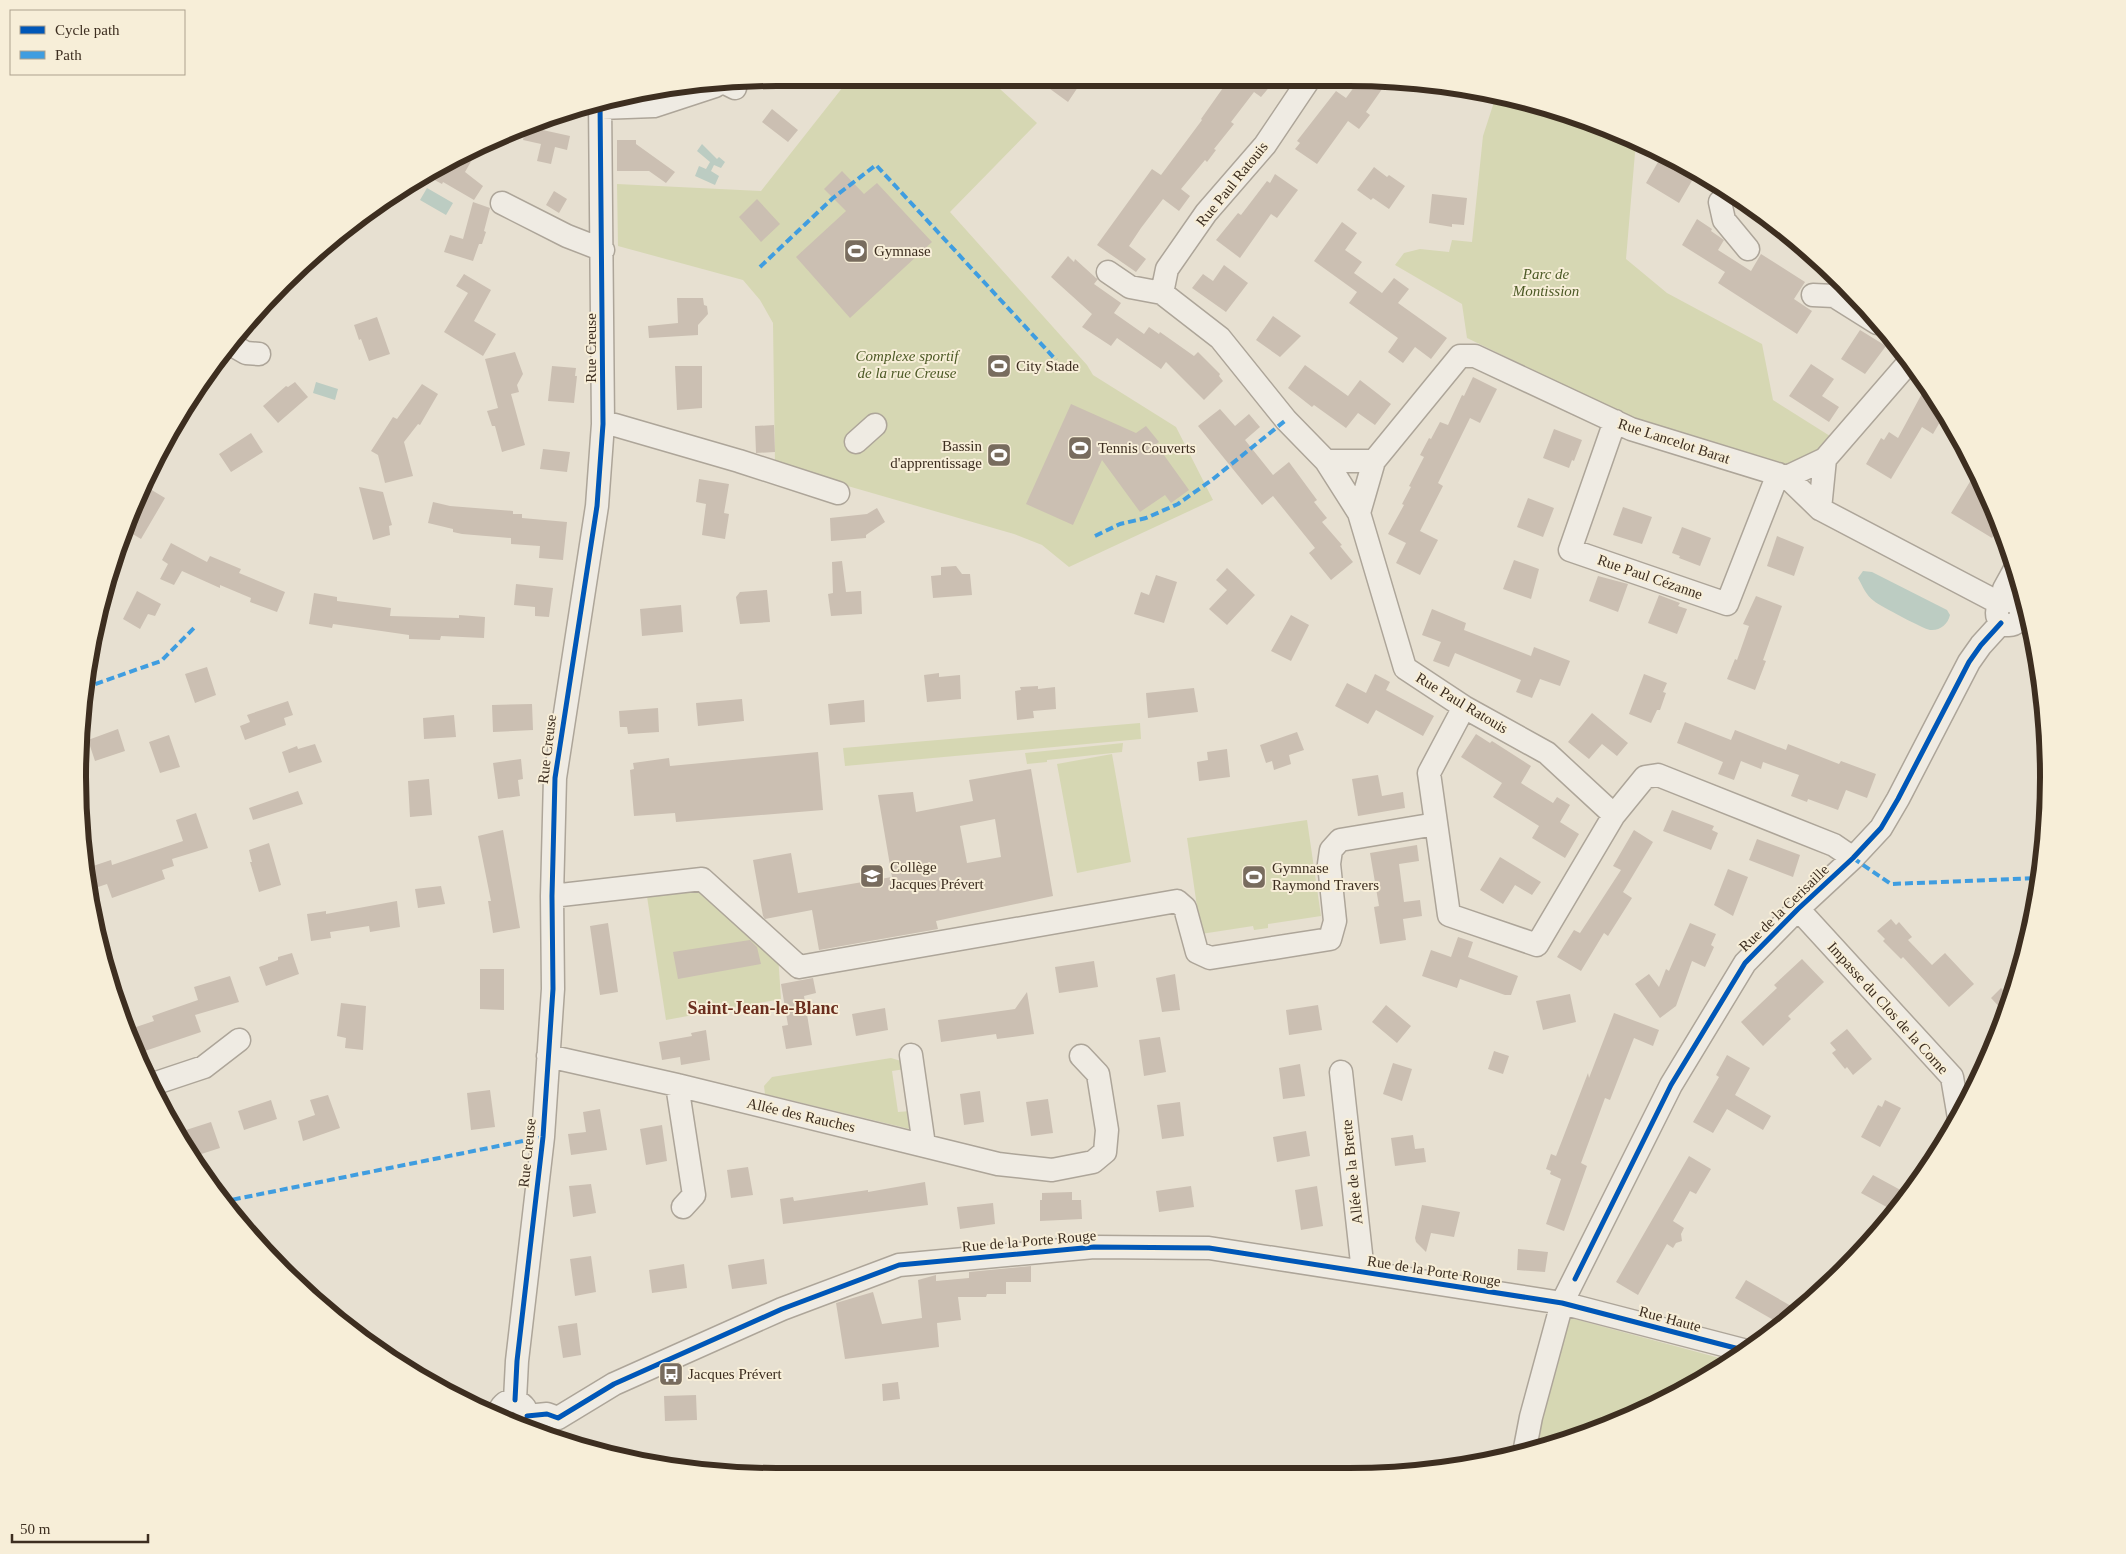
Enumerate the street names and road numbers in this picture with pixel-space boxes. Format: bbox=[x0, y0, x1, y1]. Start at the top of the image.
street label: Rue Paul Ratouis bbox=[1193, 138, 1271, 230]
street label: Rue Creuse bbox=[583, 313, 599, 383]
street label: Rue Lancelot Barat bbox=[1616, 415, 1733, 467]
street label: Rue Paul Cézanne bbox=[1595, 552, 1705, 603]
street label: Rue Paul Ratouis bbox=[1413, 669, 1511, 737]
street label: Rue Creuse bbox=[535, 713, 559, 785]
street label: Rue de la Cerisaille bbox=[1736, 861, 1832, 955]
street label: Impasse du Clos de la Corne bbox=[1824, 939, 1952, 1078]
street label: Allée des Rauches bbox=[745, 1095, 857, 1135]
street label: Rue Creuse bbox=[515, 1117, 539, 1188]
street label: Allée de la Brette bbox=[1339, 1118, 1365, 1225]
street label: Rue de la Porte Rouge bbox=[961, 1227, 1097, 1255]
street label: Rue de la Porte Rouge bbox=[1366, 1253, 1502, 1290]
street label: Rue Haute bbox=[1637, 1303, 1703, 1335]

